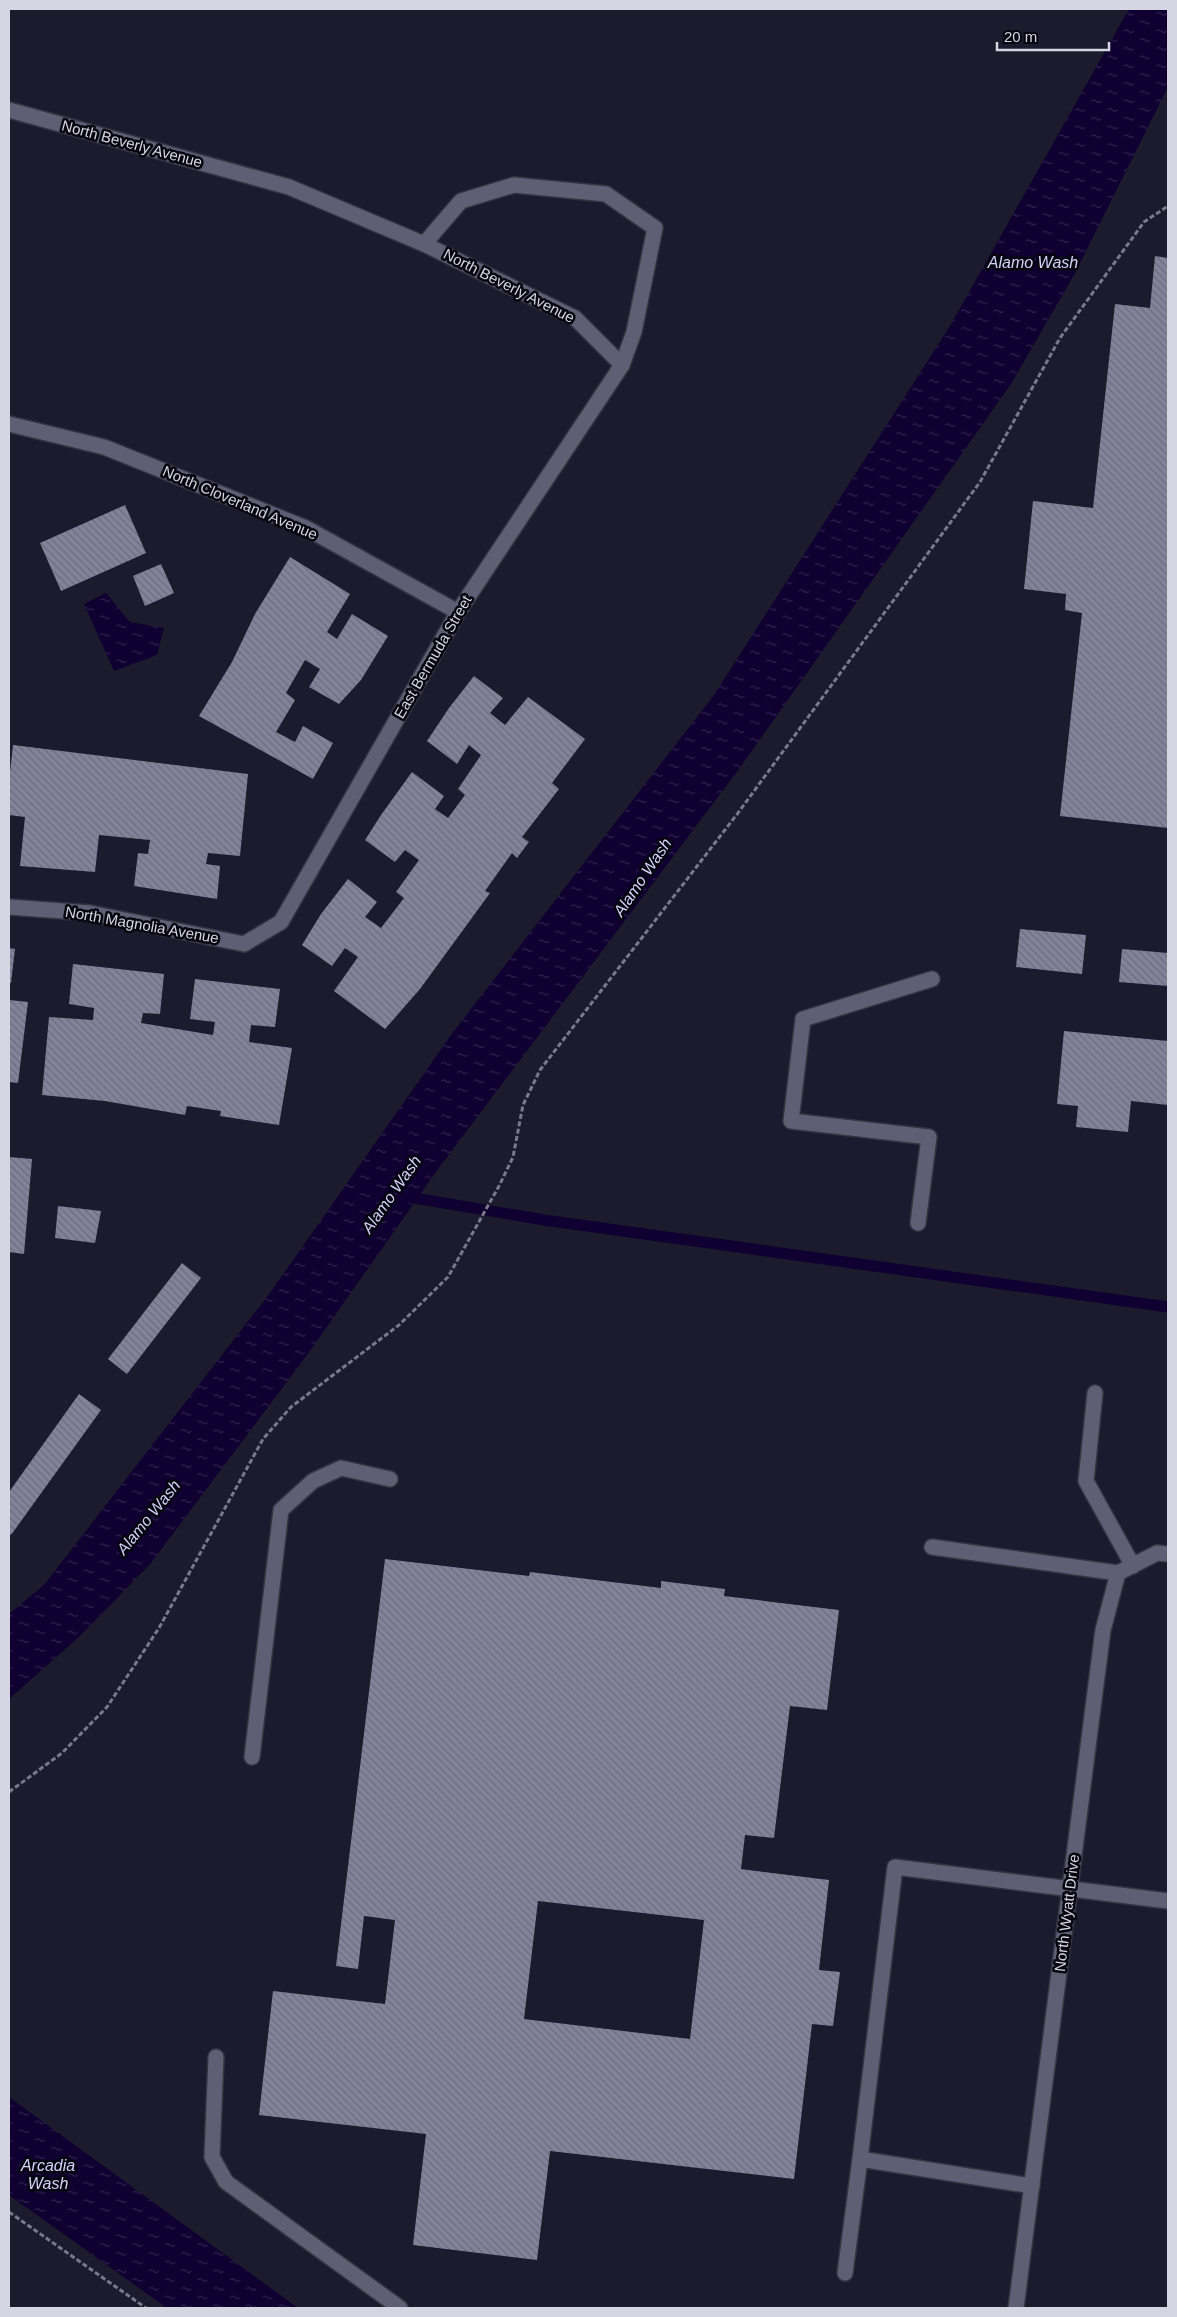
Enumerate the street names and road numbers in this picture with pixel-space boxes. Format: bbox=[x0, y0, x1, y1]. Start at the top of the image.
street label: North Beverly Avenue bbox=[60, 117, 204, 170]
street label: North Beverly Avenue bbox=[441, 245, 578, 326]
street label: North Cloverland Avenue bbox=[160, 462, 320, 543]
street label: East Bermuda Street bbox=[390, 591, 475, 721]
street label: North Magnolia Avenue bbox=[64, 903, 220, 946]
street label: North Wyatt Drive bbox=[1051, 1853, 1082, 1973]

